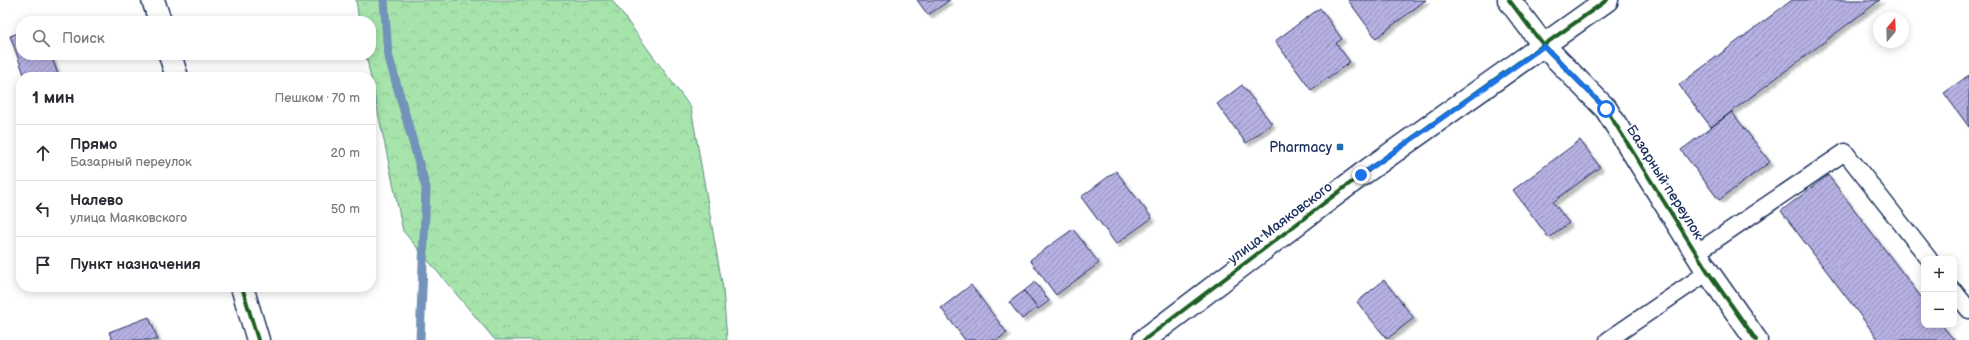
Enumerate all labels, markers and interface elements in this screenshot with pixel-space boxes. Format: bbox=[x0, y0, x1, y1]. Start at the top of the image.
north arrow bbox=[1873, 12, 1909, 48]
search box bbox=[16, 16, 376, 60]
icon: search bbox=[30, 27, 52, 49]
text: Поиск bbox=[62, 29, 105, 48]
text: 1 мин bbox=[32, 88, 74, 108]
text: Пешком · 70 m bbox=[275, 90, 360, 106]
route start bbox=[1597, 100, 1615, 118]
street label: Базарный переулок bbox=[1623, 122, 1707, 243]
text: Прямо bbox=[70, 135, 117, 154]
place label: Pharmacy bbox=[1269, 139, 1333, 156]
icon: ahead bbox=[32, 142, 54, 164]
marker: Pharmacy bbox=[1335, 142, 1345, 152]
text: 20 m bbox=[330, 145, 360, 161]
text: Базарный переулок bbox=[70, 154, 192, 170]
route end bbox=[1352, 166, 1370, 184]
street label: улица Маяковского bbox=[1225, 178, 1335, 268]
text: Налево bbox=[70, 191, 123, 210]
icon: left bbox=[32, 198, 54, 220]
text: 50 m bbox=[331, 201, 360, 217]
text: улица Маяковского bbox=[70, 210, 187, 226]
icon: arrive bbox=[32, 254, 54, 276]
text: Пункт назначения bbox=[70, 255, 201, 274]
map controls bbox=[1921, 256, 1957, 328]
button: + bbox=[1921, 256, 1957, 292]
button: − bbox=[1921, 292, 1957, 328]

